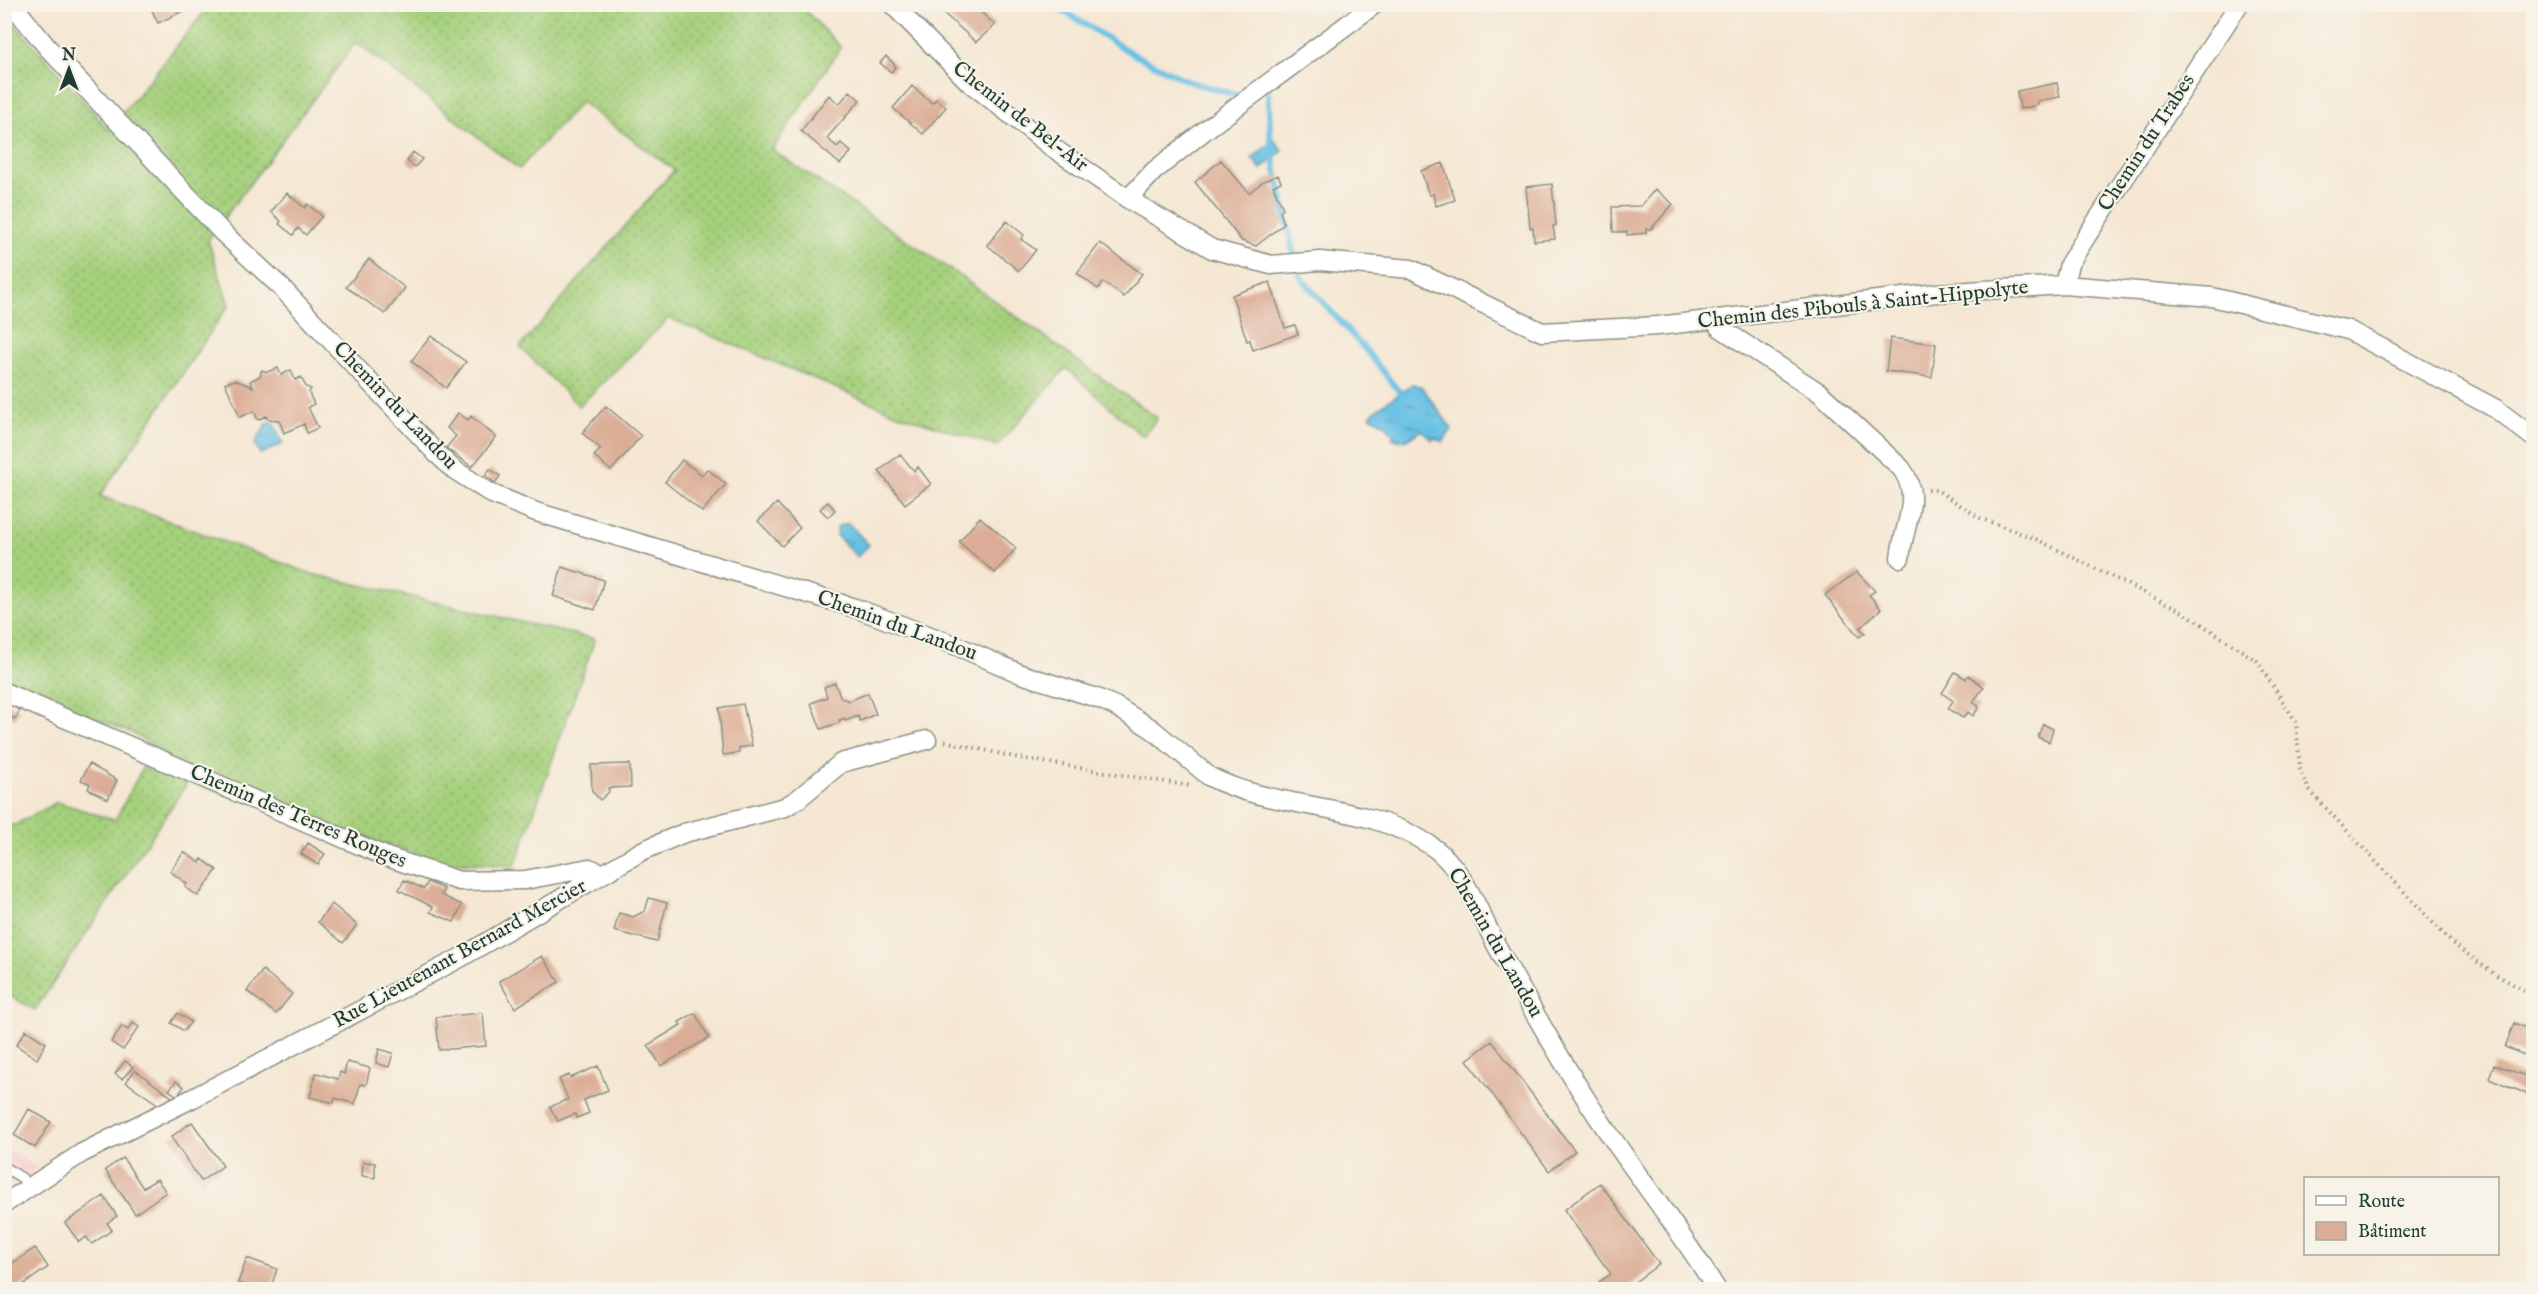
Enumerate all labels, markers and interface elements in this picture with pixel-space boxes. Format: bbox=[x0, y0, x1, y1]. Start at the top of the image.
north arrow bbox=[39, 39, 99, 99]
text: N bbox=[61, 46, 76, 66]
street label: Chemin de Bel-Air bbox=[947, 55, 1094, 179]
street label: Chemin du Trabes bbox=[2092, 69, 2202, 217]
street label: Chemin des Pibouls à Saint-Hippolyte bbox=[1696, 274, 2030, 336]
street label: Chemin du Landou bbox=[327, 336, 463, 476]
street label: Chemin du Landou bbox=[813, 584, 981, 668]
street label: Chemin des Terres Rouges bbox=[186, 759, 410, 875]
street label: Chemin du Landou bbox=[1441, 863, 1549, 1023]
street label: Rue Lieutenant Bernard Mercier bbox=[328, 873, 592, 1035]
legend bbox=[2304, 1177, 2499, 1255]
text: Route bbox=[2358, 1191, 2405, 1214]
text: Bâtiment bbox=[2358, 1221, 2427, 1244]

